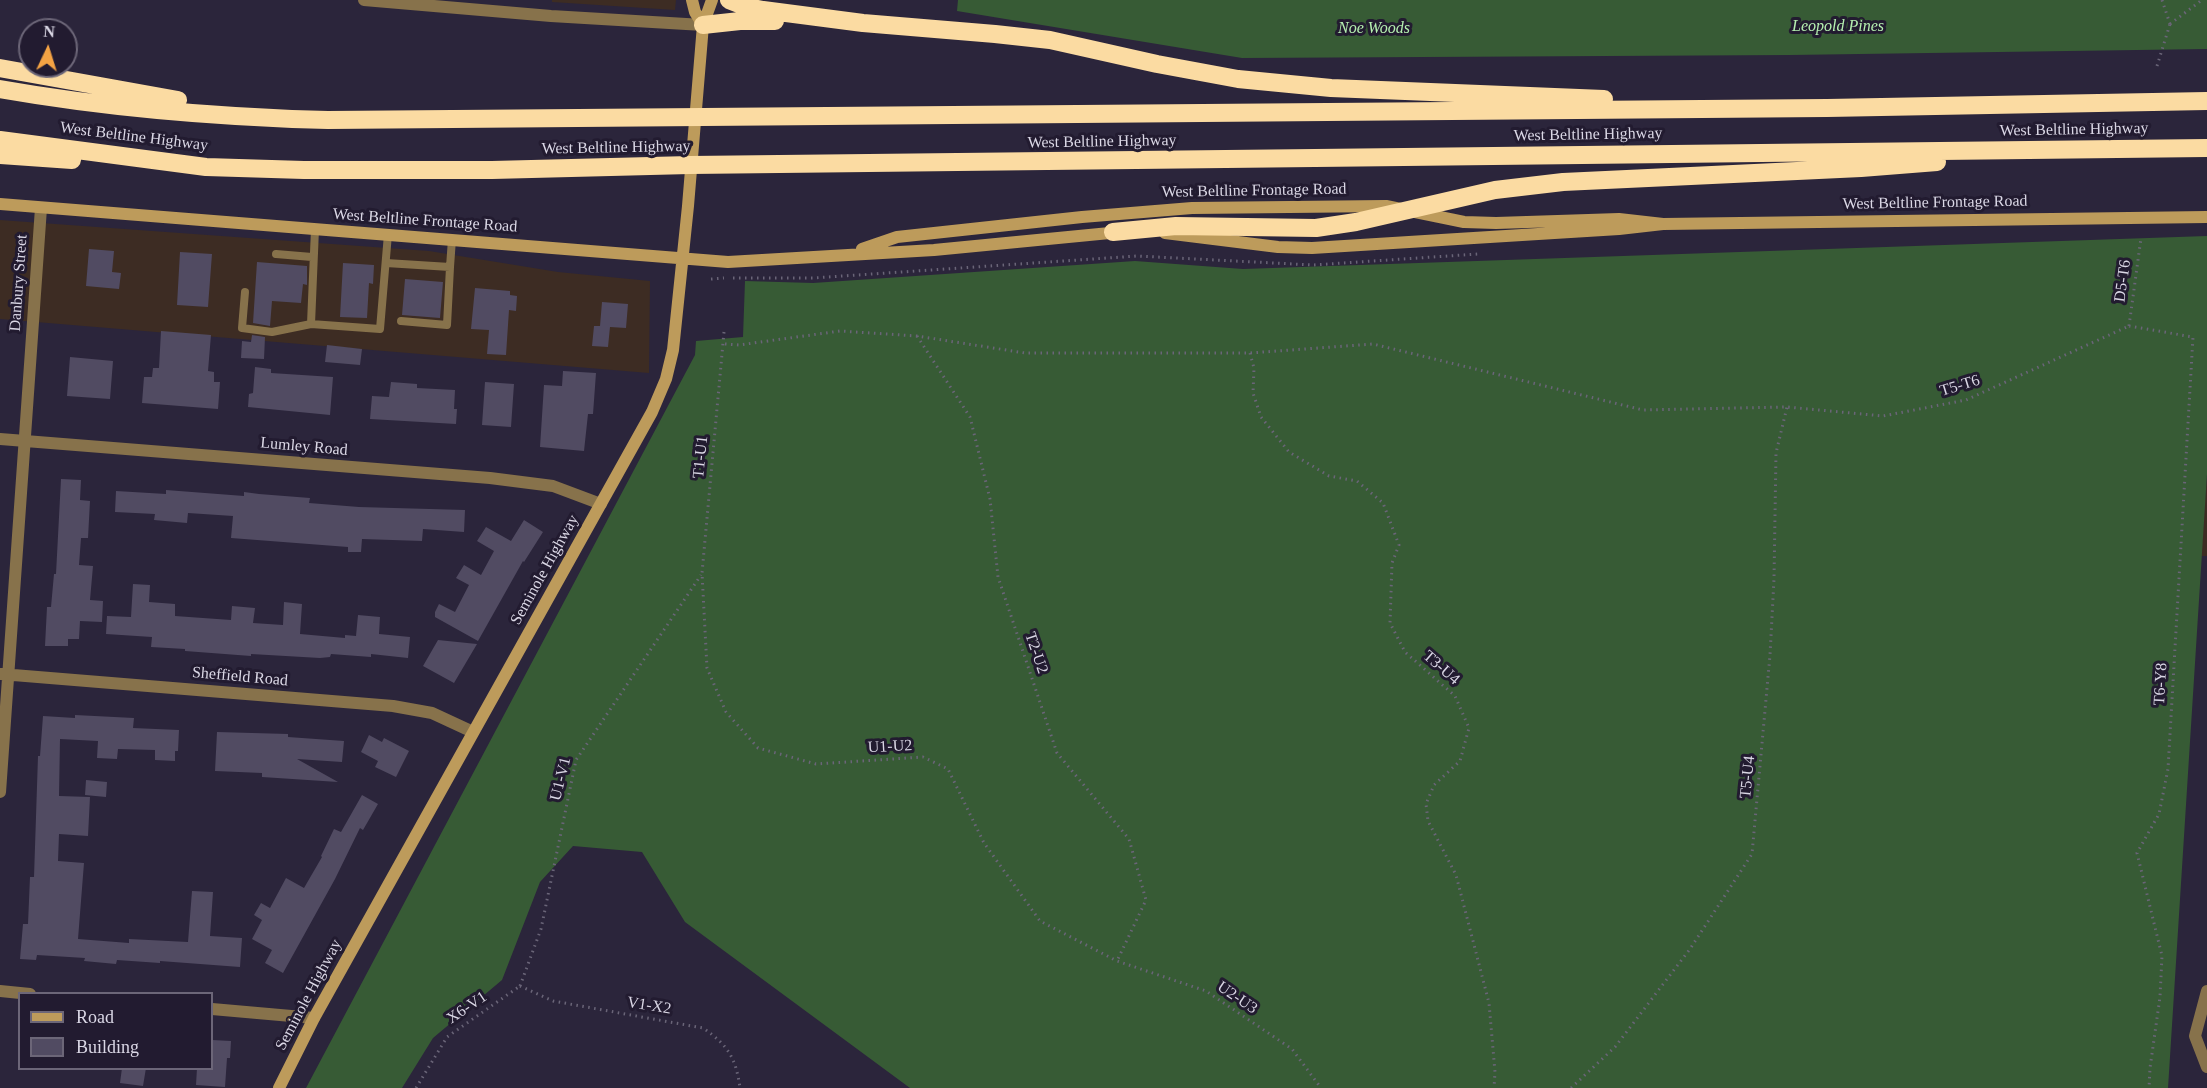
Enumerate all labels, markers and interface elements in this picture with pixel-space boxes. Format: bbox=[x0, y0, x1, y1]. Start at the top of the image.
park label: Leopold Pines bbox=[1792, 17, 1884, 37]
north arrow bbox=[18, 18, 78, 78]
park label: Noe Woods bbox=[1338, 19, 1410, 39]
text: N bbox=[43, 23, 56, 40]
street label: West Beltline Highway bbox=[59, 118, 209, 156]
street label: West Beltline Highway bbox=[1999, 119, 2149, 141]
street label: West Beltline Highway bbox=[1513, 124, 1663, 146]
street label: West Beltline Highway bbox=[1027, 131, 1177, 153]
street label: West Beltline Highway bbox=[541, 137, 691, 159]
street label: West Beltline Frontage Road bbox=[1161, 180, 1347, 202]
street label: West Beltline Frontage Road bbox=[1842, 192, 2028, 214]
street label: West Beltline Frontage Road bbox=[332, 205, 518, 237]
street label: Danbury Street bbox=[6, 234, 32, 332]
street label: D5-T6 bbox=[2111, 259, 2135, 303]
street label: T5-T6 bbox=[1938, 371, 1982, 401]
street label: Lumley Road bbox=[260, 434, 348, 460]
street label: T1-U1 bbox=[689, 435, 713, 479]
street label: Seminole Highway bbox=[507, 512, 583, 628]
street label: T2-U2 bbox=[1020, 630, 1052, 676]
street label: T3-U4 bbox=[1419, 647, 1463, 689]
street label: T6-Y8 bbox=[2150, 662, 2172, 706]
street label: Sheffield Road bbox=[191, 663, 289, 691]
street label: U1-U2 bbox=[867, 736, 913, 758]
street label: U1-V1 bbox=[546, 755, 576, 803]
street label: T5-U4 bbox=[1736, 755, 1760, 799]
street label: Seminole Highway bbox=[272, 936, 346, 1054]
street label: U2-U3 bbox=[1213, 978, 1261, 1018]
street label: X6-V1 bbox=[443, 988, 491, 1028]
legend bbox=[18, 992, 213, 1070]
street label: V1-X2 bbox=[626, 993, 672, 1019]
text: Road bbox=[76, 1007, 114, 1027]
text: Building bbox=[76, 1037, 139, 1057]

